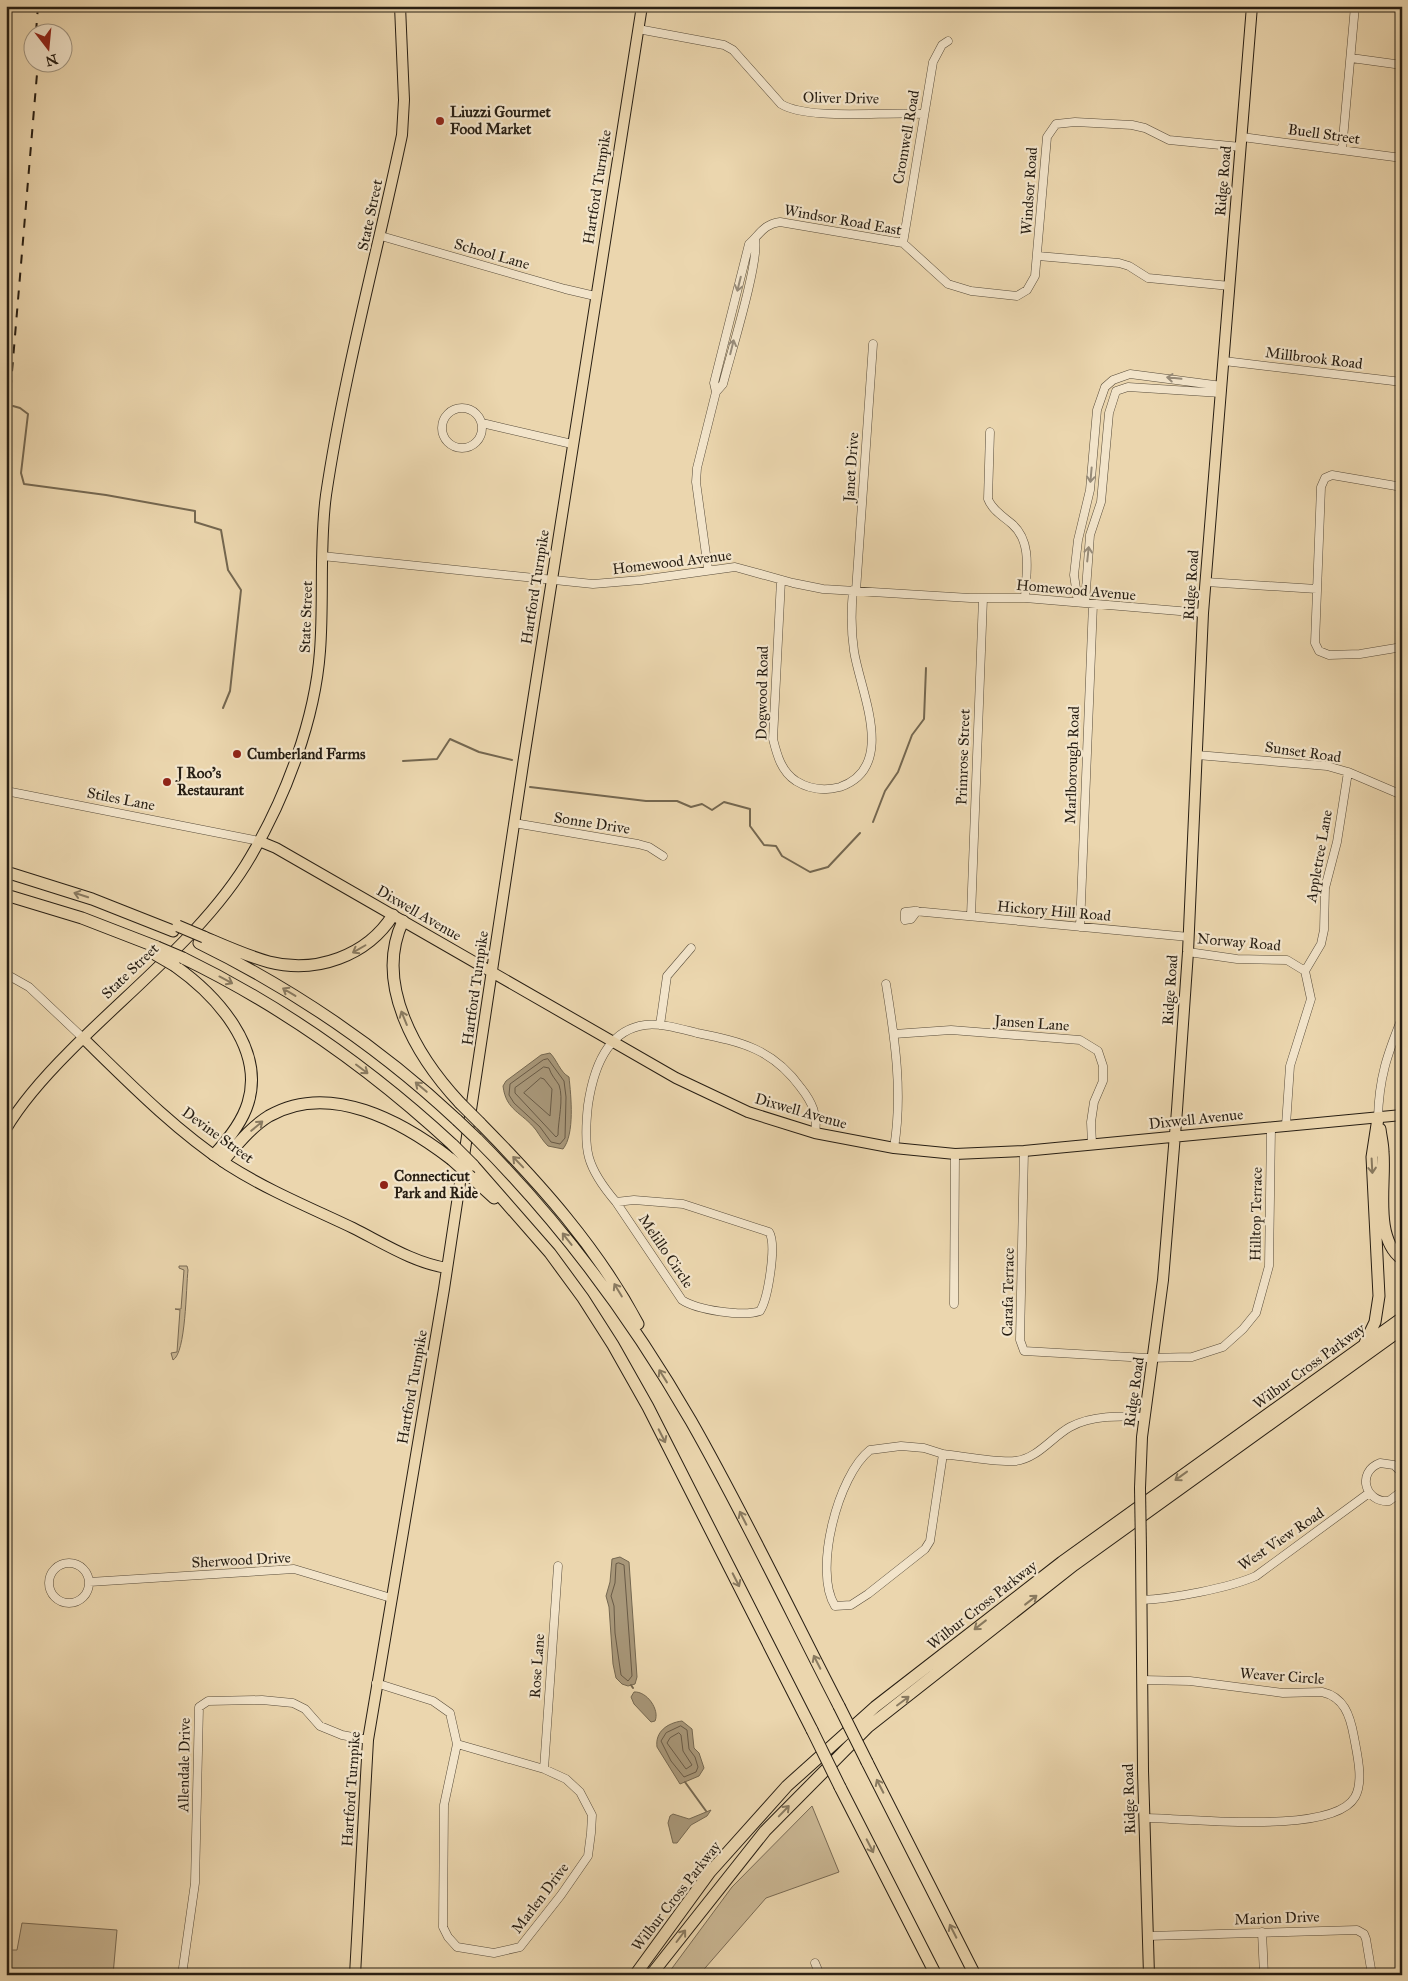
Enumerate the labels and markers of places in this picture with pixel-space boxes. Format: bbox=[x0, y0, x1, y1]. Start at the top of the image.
place label: Liuzzi Gourmet Food Market bbox=[450, 103, 551, 138]
marker: Liuzzi Gourmet Food Market bbox=[434, 115, 446, 127]
place label: Cumberland Farms bbox=[247, 745, 366, 763]
marker: Cumberland Farms bbox=[231, 748, 243, 760]
place label: J Roo's Restaurant bbox=[175, 764, 245, 799]
marker: J Roo's Restaurant bbox=[161, 776, 173, 788]
place label: Connecticut Park and Ride bbox=[394, 1167, 479, 1202]
marker: Connecticut Park and Ride bbox=[378, 1179, 390, 1191]

